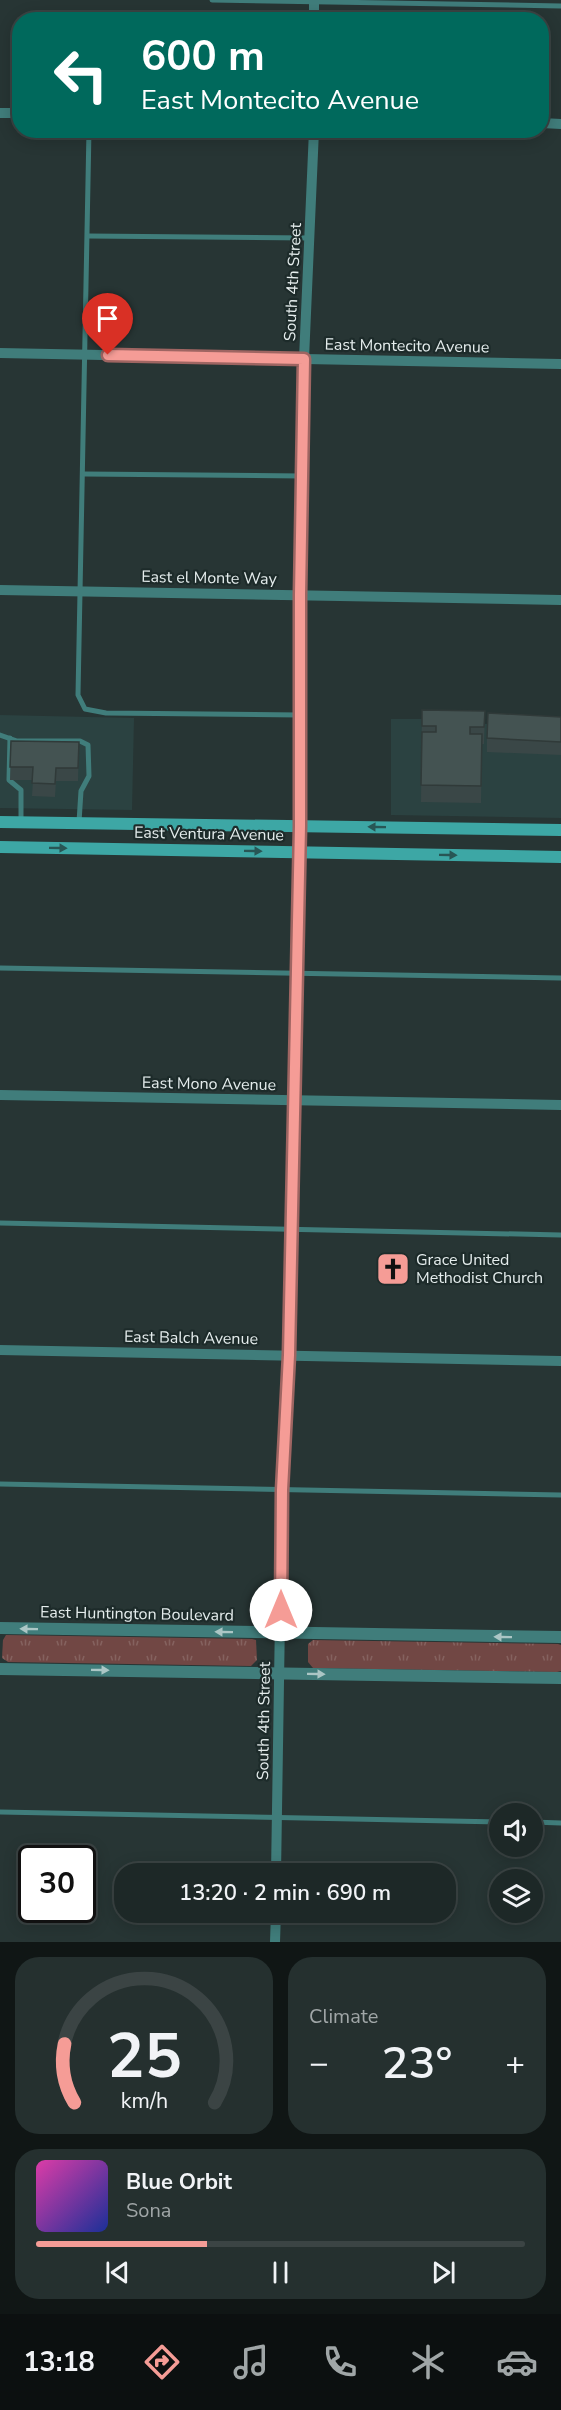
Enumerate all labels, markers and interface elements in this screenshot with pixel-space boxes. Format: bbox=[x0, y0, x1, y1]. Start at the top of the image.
text: 600 m bbox=[141, 28, 265, 85]
icon: left bbox=[42, 36, 120, 114]
text: East Montecito Avenue bbox=[141, 82, 419, 119]
street label: South 4th Street bbox=[279, 222, 307, 342]
pin bbox=[82, 293, 133, 355]
icon: arrive bbox=[91, 302, 124, 335]
street label: East Montecito Avenue bbox=[324, 334, 490, 358]
street label: East el Monte Way bbox=[141, 566, 278, 590]
street label: East Ventura Avenue bbox=[134, 822, 284, 846]
one-way arrow bbox=[367, 822, 386, 832]
one-way arrow bbox=[49, 843, 68, 853]
one-way arrow bbox=[244, 846, 263, 856]
one-way arrow bbox=[439, 850, 458, 860]
street label: East Mono Avenue bbox=[142, 1072, 276, 1096]
place label: Grace United Methodist Church bbox=[416, 1249, 543, 1289]
church icon: Grace United Methodist Church bbox=[375, 1251, 411, 1287]
street label: East Balch Avenue bbox=[124, 1326, 258, 1350]
position arrow bbox=[249, 1578, 313, 1642]
street label: East Huntington Boulevard bbox=[40, 1601, 234, 1627]
one-way arrow bbox=[19, 1624, 38, 1633]
one-way arrow bbox=[214, 1628, 233, 1637]
one-way arrow bbox=[493, 1632, 512, 1641]
street label: South 4th Street bbox=[252, 1661, 276, 1780]
one-way arrow bbox=[91, 1665, 110, 1675]
one-way arrow bbox=[307, 1669, 326, 1678]
map controls bbox=[489, 1803, 543, 1923]
button: sound bbox=[489, 1803, 543, 1857]
speed limit sign: 30 bbox=[18, 1845, 96, 1923]
button: layers bbox=[489, 1869, 543, 1923]
text: 13:20 · 2 min · 690 m bbox=[179, 1878, 391, 1908]
text: Climate bbox=[309, 2003, 378, 2030]
text: 25 bbox=[107, 2014, 181, 2099]
text: 23° bbox=[382, 2033, 452, 2094]
text: − bbox=[309, 2041, 329, 2086]
text: + bbox=[505, 2041, 525, 2086]
text: km/h bbox=[120, 2086, 168, 2116]
text: Blue Orbit bbox=[126, 2167, 232, 2197]
text: Sona bbox=[126, 2197, 171, 2224]
icon: previous bbox=[101, 2256, 134, 2289]
icon: pause bbox=[264, 2256, 297, 2289]
icon: next bbox=[427, 2256, 460, 2289]
icon: directions bbox=[141, 2341, 183, 2383]
icon: music bbox=[230, 2341, 272, 2383]
icon: phone bbox=[319, 2341, 361, 2383]
icon: climate bbox=[407, 2341, 449, 2383]
icon: car bbox=[496, 2341, 538, 2383]
text: 13:18 bbox=[23, 2344, 95, 2381]

